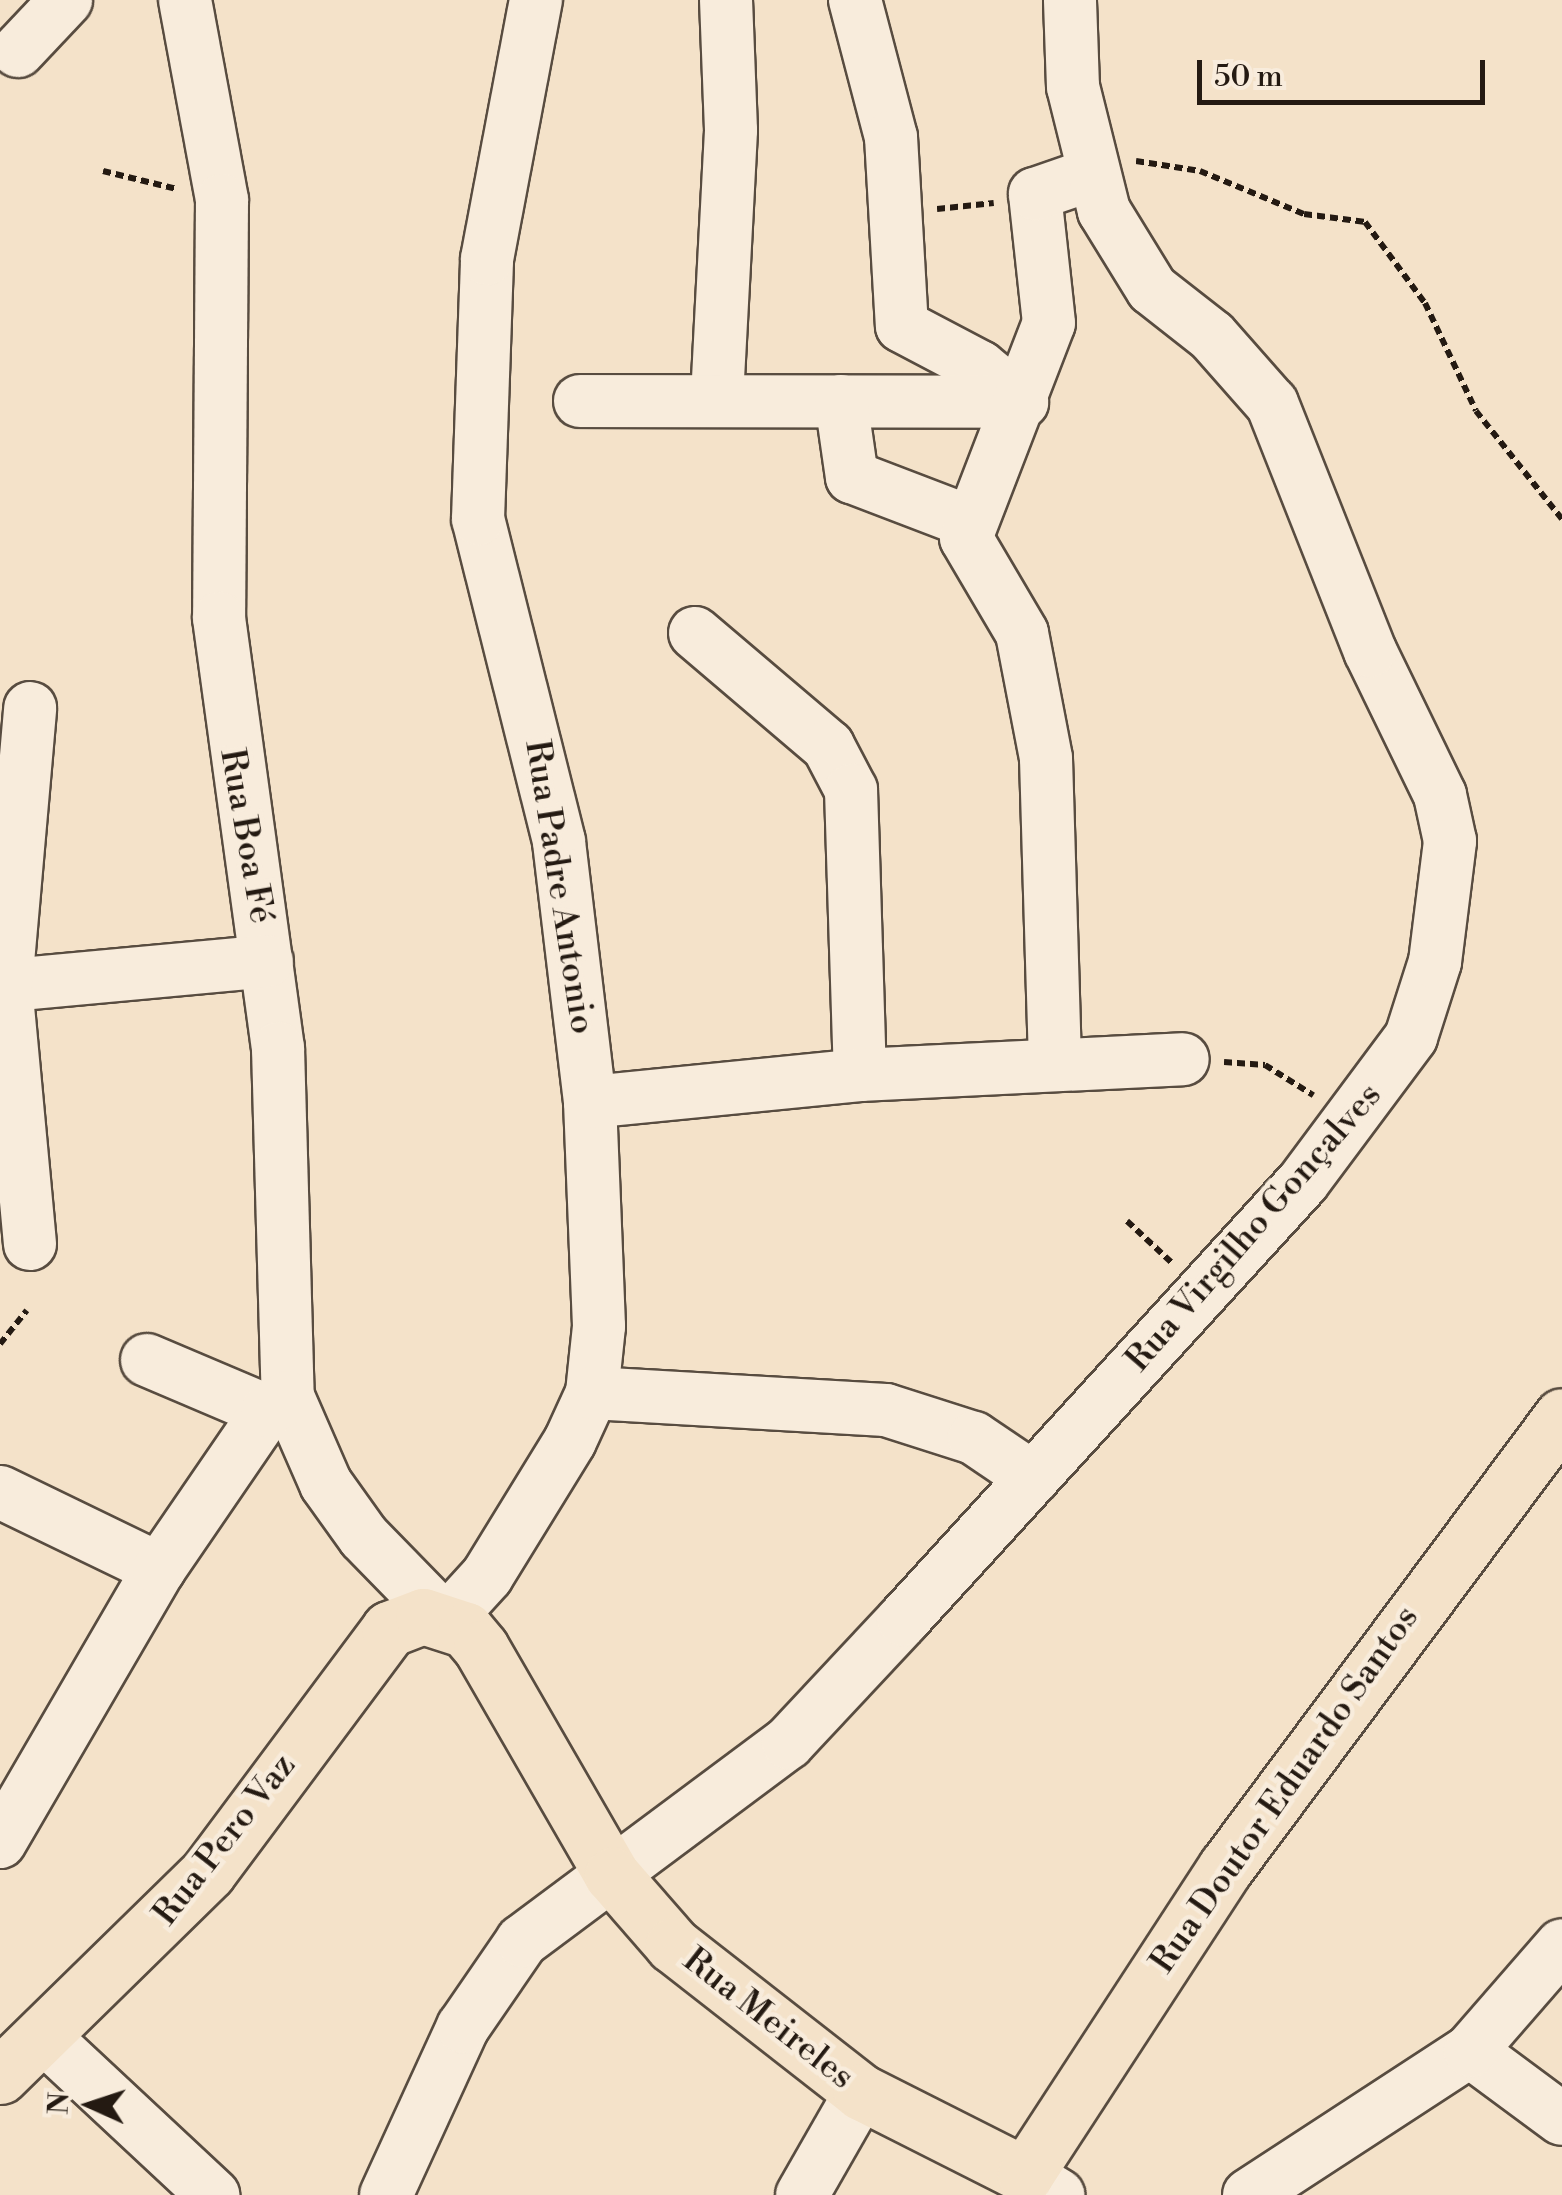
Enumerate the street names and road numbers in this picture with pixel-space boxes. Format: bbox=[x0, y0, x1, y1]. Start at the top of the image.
street label: Rua Padre Antonio bbox=[515, 737, 603, 1037]
street label: Rua Boa Fé bbox=[210, 745, 282, 927]
street label: Rua Virgilho Gonçalves bbox=[1117, 1075, 1391, 1381]
street label: Rua Doutor Eduardo Santos bbox=[1142, 1598, 1428, 1982]
street label: Rua Pero Vaz bbox=[145, 1746, 305, 1934]
street label: Rua Meireles bbox=[674, 1939, 862, 2099]

